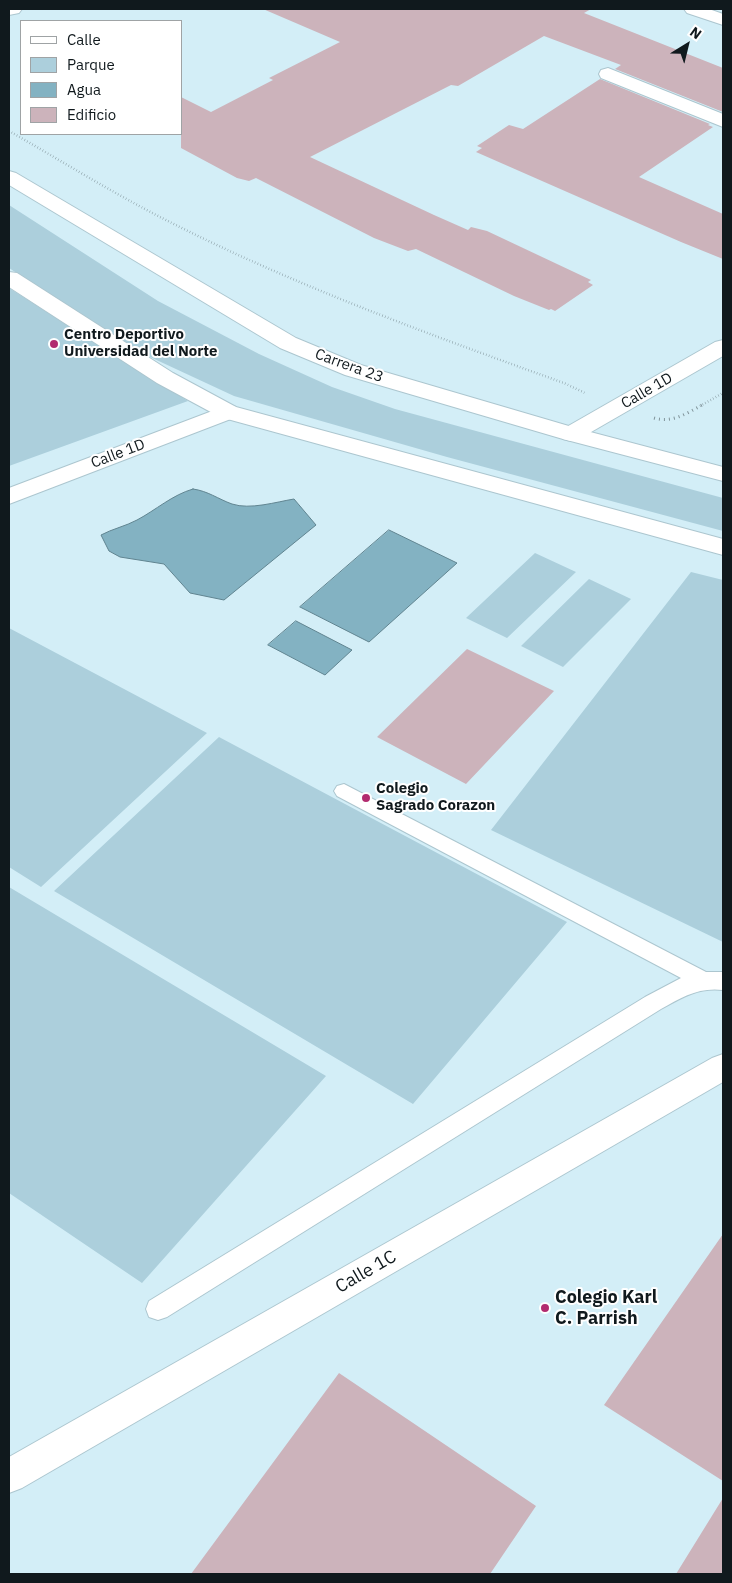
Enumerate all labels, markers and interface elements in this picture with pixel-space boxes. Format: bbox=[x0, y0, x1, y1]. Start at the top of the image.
legend bbox=[20, 20, 182, 135]
north arrow bbox=[662, 20, 712, 70]
text: N bbox=[686, 23, 705, 43]
text: Calle bbox=[67, 30, 101, 49]
text: Parque bbox=[67, 55, 115, 74]
text: Agua bbox=[67, 80, 101, 99]
text: Edificio bbox=[67, 105, 116, 124]
place label: Centro Deportivo Universidad del Norte bbox=[64, 326, 217, 361]
marker: Centro Deportivo Universidad del Norte bbox=[48, 338, 60, 350]
street label: Carrera 23 bbox=[312, 345, 386, 387]
street label: Calle 1D bbox=[618, 369, 676, 413]
street label: Calle 1D bbox=[89, 436, 147, 472]
place label: Colegio Sagrado Corazon bbox=[376, 780, 495, 815]
marker: Colegio Sagrado Corazon bbox=[360, 792, 372, 804]
street label: Calle 1C bbox=[332, 1246, 400, 1298]
place label: Colegio Karl C. Parrish bbox=[555, 1287, 657, 1330]
marker: Colegio Karl C. Parrish bbox=[539, 1302, 551, 1314]

